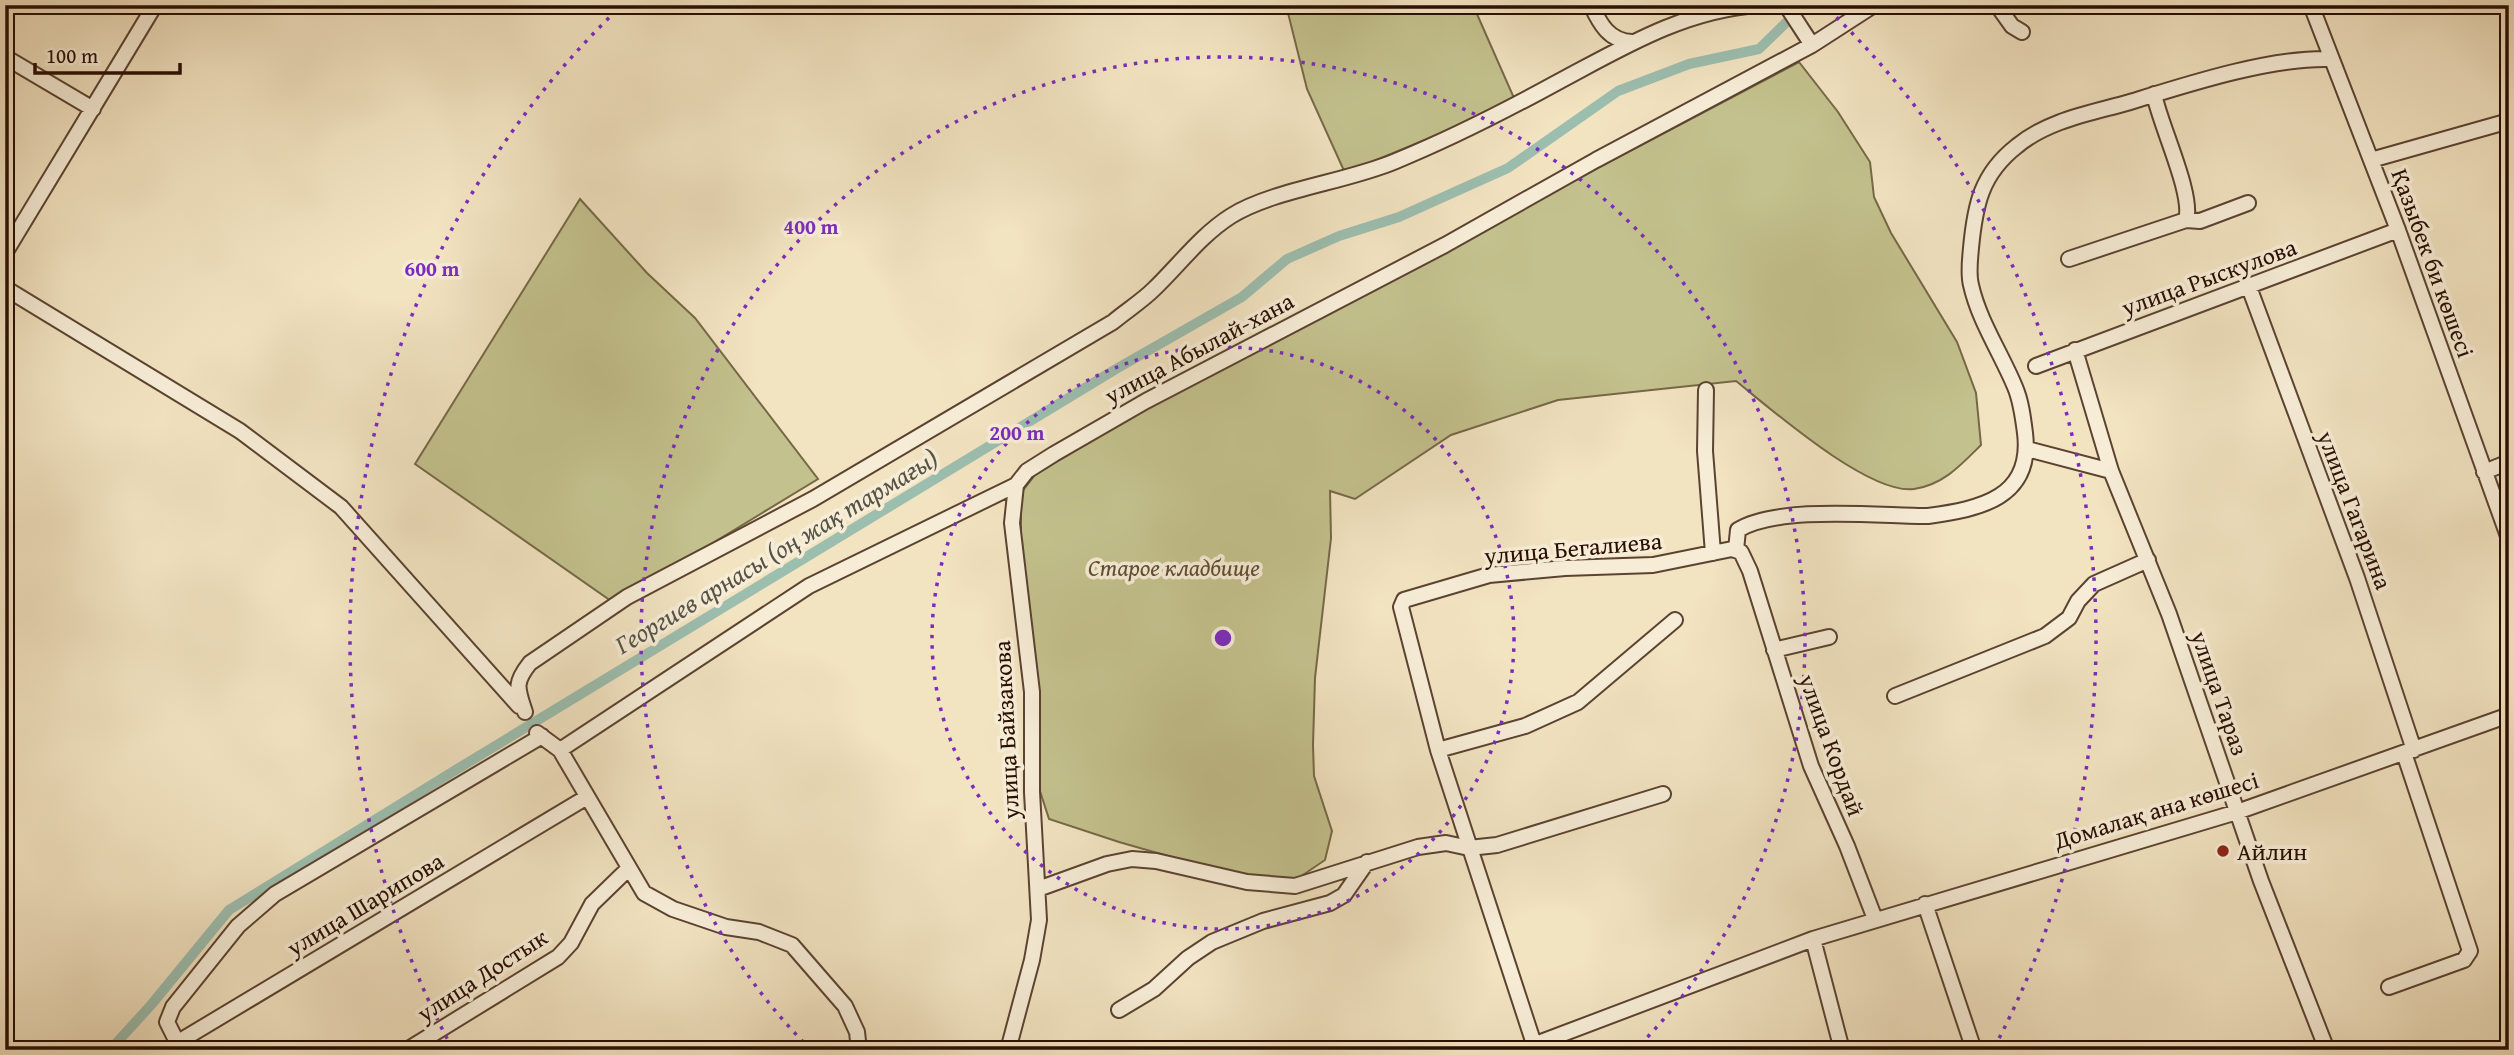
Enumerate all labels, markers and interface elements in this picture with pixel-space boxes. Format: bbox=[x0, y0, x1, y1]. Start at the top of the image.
scale bar bbox=[35, 32, 180, 76]
text: 100 m bbox=[46, 40, 98, 71]
street label: Қазыбек би көшесі bbox=[2383, 164, 2484, 363]
text: 400 m bbox=[783, 211, 839, 242]
street label: улица Рыскулова bbox=[2116, 229, 2302, 325]
text: 600 m bbox=[404, 253, 460, 284]
street label: улица Абылай-хана bbox=[1097, 283, 1300, 413]
text: 200 m bbox=[989, 417, 1045, 448]
street label: улица Гагарина bbox=[2308, 425, 2402, 595]
water label: Георгиев арнасы (оң жақ тармағы) bbox=[606, 439, 945, 664]
street label: улица Бегалиева bbox=[1482, 523, 1664, 573]
park label: Старое кладбище bbox=[1088, 550, 1260, 585]
street label: улица Тараз bbox=[2182, 625, 2258, 760]
centre of rings bbox=[1211, 626, 1235, 650]
street label: улица Байзакова bbox=[984, 639, 1028, 821]
street label: улица Кордай bbox=[1790, 668, 1874, 821]
street label: Домалақ ана көшесі bbox=[2048, 762, 2263, 858]
place label: Айлин bbox=[2237, 834, 2307, 869]
street label: улица Шарипова bbox=[279, 843, 451, 965]
marker: Айлин bbox=[2215, 843, 2231, 859]
street label: улица Достык bbox=[409, 919, 554, 1031]

